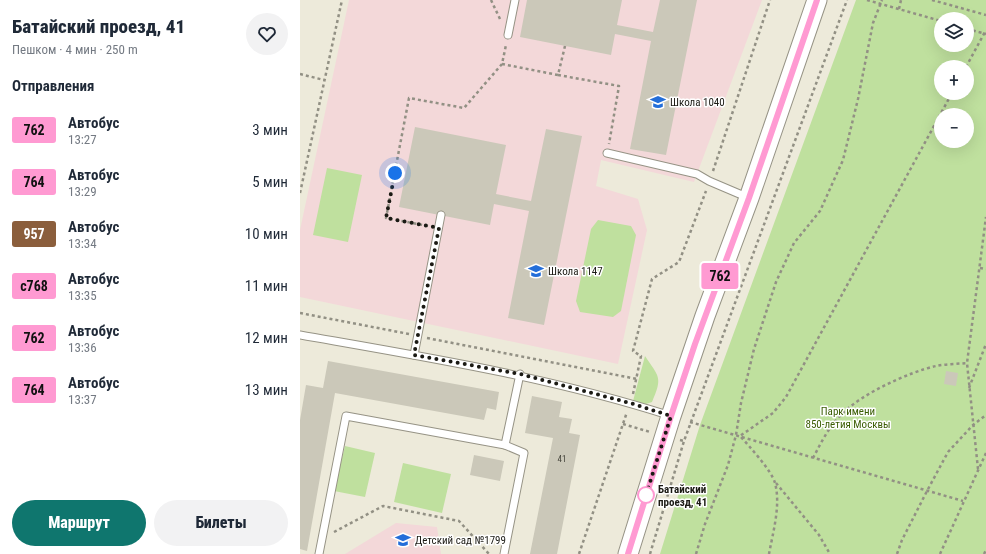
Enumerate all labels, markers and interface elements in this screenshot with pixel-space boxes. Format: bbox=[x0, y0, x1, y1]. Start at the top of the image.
map controls bbox=[934, 12, 974, 148]
button: layers bbox=[934, 12, 974, 52]
button: heart bbox=[246, 13, 288, 55]
text: Батайский проезд, 41 bbox=[12, 15, 185, 38]
text: Пешком · 4 мин · 250 m bbox=[12, 42, 138, 57]
button: + bbox=[934, 60, 974, 100]
text: Отправления bbox=[12, 77, 94, 95]
school or university icon: Школа 1040 bbox=[649, 93, 667, 111]
place label: Школа 1040 bbox=[670, 96, 725, 109]
button: − bbox=[934, 108, 974, 148]
text: Автобус bbox=[68, 114, 119, 132]
text: 3 мин bbox=[252, 121, 288, 139]
text: 762 bbox=[23, 122, 45, 138]
text: 13:27 bbox=[68, 132, 97, 147]
your location bbox=[385, 163, 405, 183]
text: Автобус bbox=[68, 166, 119, 184]
text: 5 мин bbox=[252, 173, 288, 191]
text: 764 bbox=[23, 174, 45, 190]
text: 13:29 bbox=[68, 184, 97, 199]
text: Автобус bbox=[68, 218, 119, 236]
text: 10 мин bbox=[245, 225, 288, 243]
text: 957 bbox=[23, 226, 45, 242]
text: 13:34 bbox=[68, 236, 97, 251]
school or university icon: Школа 1147 bbox=[527, 262, 545, 280]
line badge: 762 bbox=[697, 263, 743, 289]
place label: Школа 1147 bbox=[548, 265, 603, 278]
text: 762 bbox=[709, 268, 731, 284]
text: Автобус bbox=[68, 270, 119, 288]
text: 11 мин bbox=[245, 277, 288, 295]
text: с768 bbox=[20, 278, 48, 294]
text: 13:35 bbox=[68, 288, 97, 303]
text: Автобус bbox=[68, 322, 119, 340]
text: 12 мин bbox=[245, 329, 288, 347]
text: 762 bbox=[23, 330, 45, 346]
text: 13:36 bbox=[68, 340, 97, 355]
text: Автобус bbox=[68, 374, 119, 392]
text: 13 мин bbox=[245, 381, 288, 399]
text: 764 bbox=[23, 382, 45, 398]
text: 13:37 bbox=[68, 392, 97, 407]
park label: Парк имени 850-летия Москвы bbox=[805, 405, 891, 431]
house number: 41 bbox=[558, 454, 566, 464]
place label: Батайский проезд, 41 bbox=[658, 483, 707, 509]
marker: Батайский проезд, 41 bbox=[637, 486, 655, 504]
button: Маршрут bbox=[12, 500, 146, 546]
button: Билеты bbox=[154, 500, 288, 546]
school or university icon: Детский сад №1799 bbox=[394, 531, 412, 549]
place label: Детский сад №1799 bbox=[415, 534, 506, 547]

